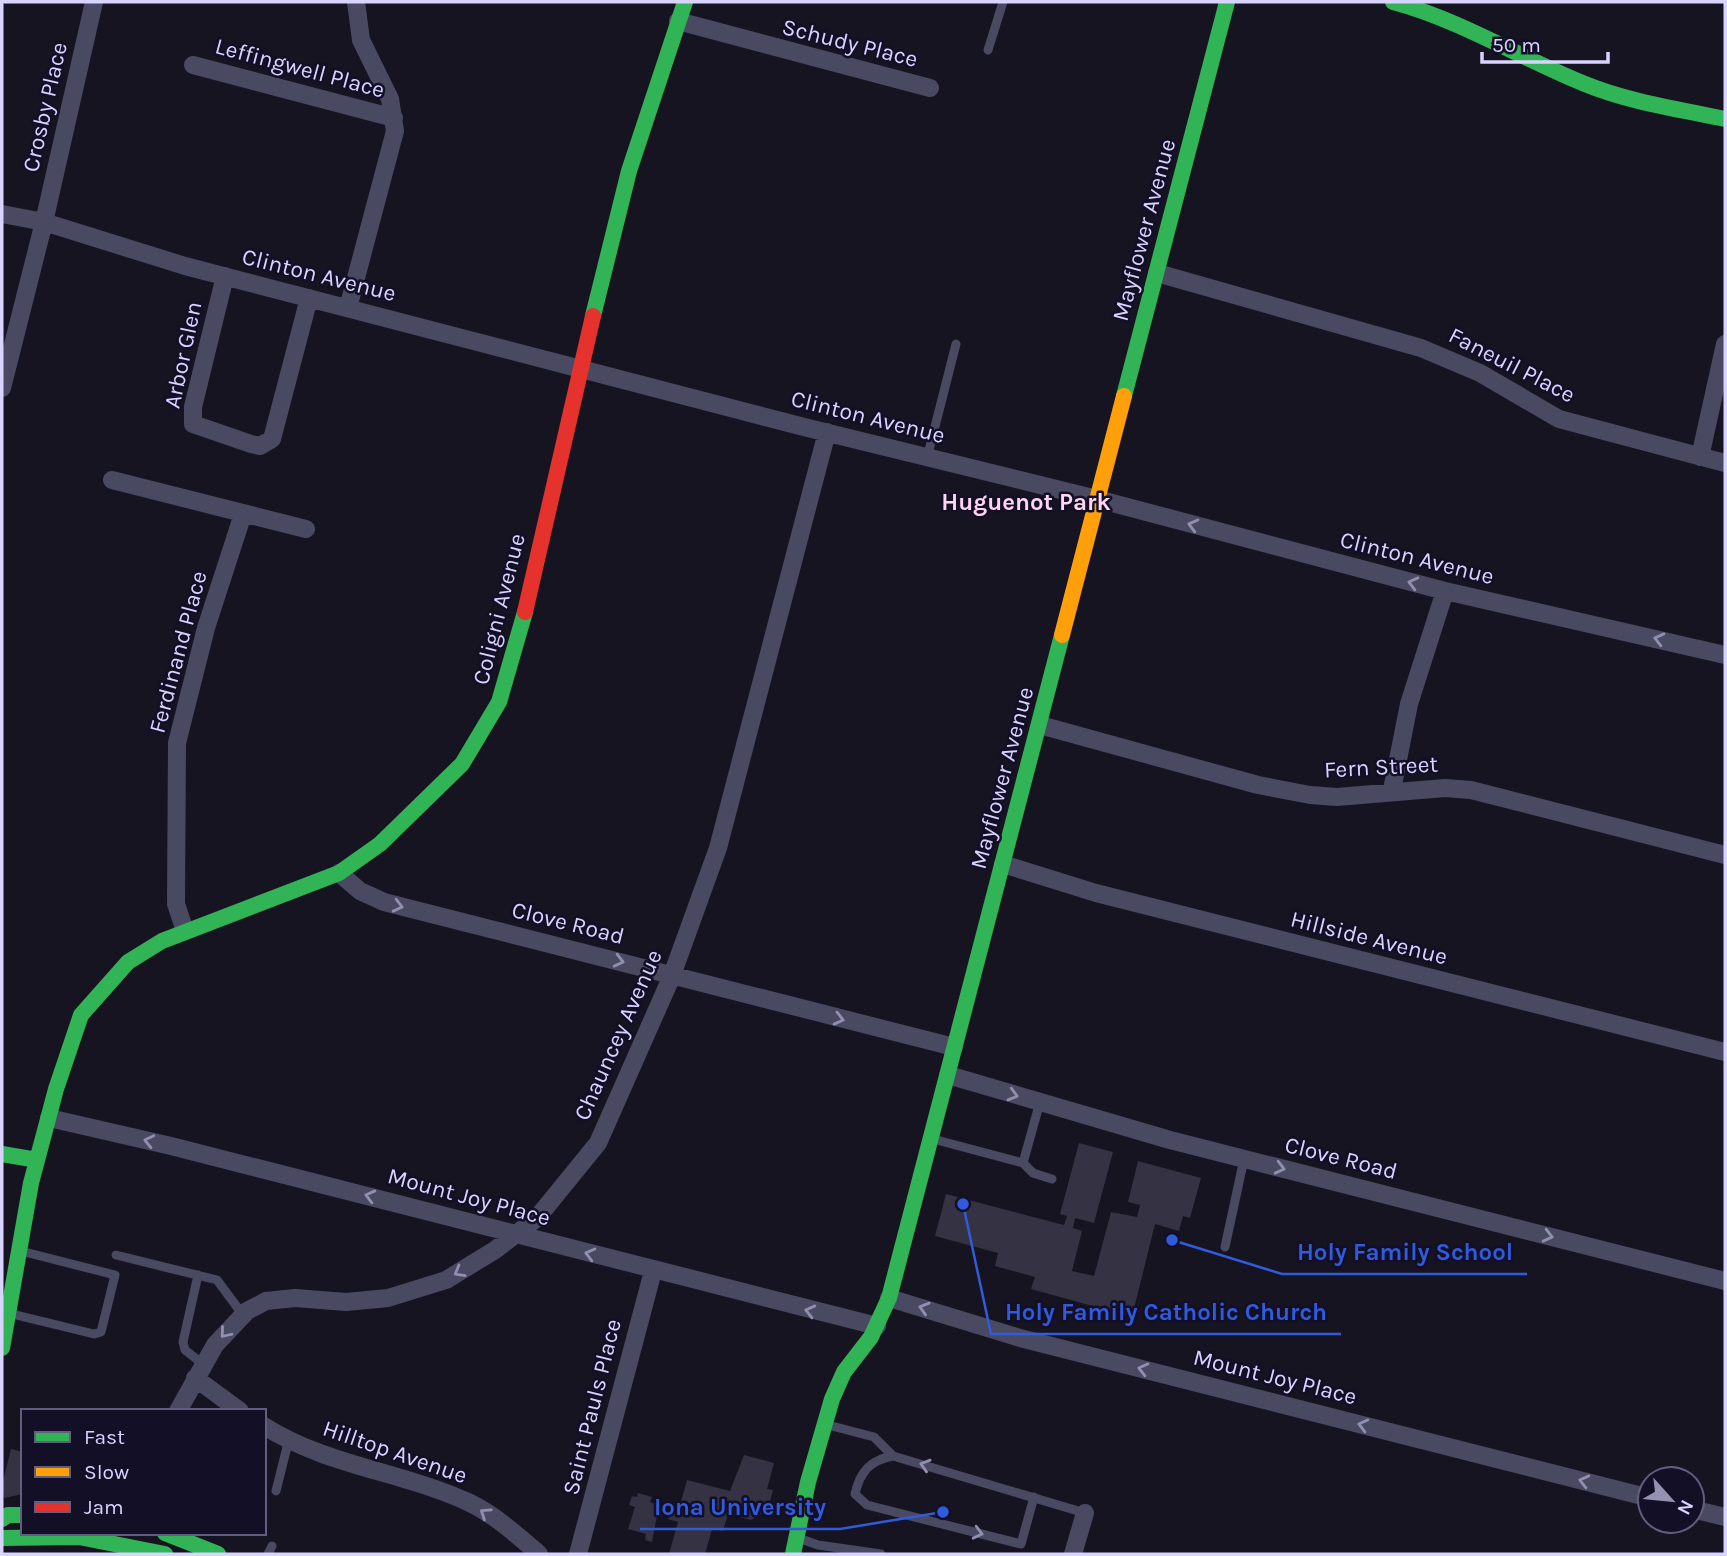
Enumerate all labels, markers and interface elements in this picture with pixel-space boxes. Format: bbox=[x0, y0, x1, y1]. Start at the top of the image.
street label: Schudy Place bbox=[779, 13, 921, 73]
scale bar bbox=[1482, 21, 1608, 65]
street label: Leffingwell Place bbox=[212, 32, 388, 104]
text: 50 m bbox=[1492, 33, 1541, 57]
street label: Crosby Place bbox=[17, 39, 73, 175]
street label: Mayflower Avenue bbox=[1107, 136, 1181, 324]
street label: Clinton Avenue bbox=[239, 243, 399, 307]
street label: Arbor Glen bbox=[159, 299, 207, 411]
street label: Faneuil Place bbox=[1444, 322, 1580, 408]
street label: Clinton Avenue bbox=[788, 385, 948, 449]
district label: Huguenot Park bbox=[941, 488, 1111, 516]
one-way arrow bbox=[1188, 519, 1200, 533]
street label: Clinton Avenue bbox=[1337, 526, 1497, 590]
street label: Coligni Avenue bbox=[467, 531, 531, 687]
street label: Ferdinand Place bbox=[143, 568, 213, 736]
one-way arrow bbox=[1407, 577, 1419, 591]
one-way arrow bbox=[1653, 633, 1665, 647]
street label: Mayflower Avenue bbox=[965, 684, 1039, 872]
street label: Fern Street bbox=[1323, 751, 1439, 783]
street label: Clove Road bbox=[509, 896, 627, 950]
one-way arrow bbox=[392, 898, 404, 912]
street label: Hillside Avenue bbox=[1288, 905, 1450, 971]
street label: Chauncey Avenue bbox=[568, 945, 668, 1125]
one-way arrow bbox=[613, 953, 625, 967]
one-way arrow bbox=[833, 1011, 845, 1025]
one-way arrow bbox=[1007, 1086, 1019, 1101]
street label: Clove Road bbox=[1282, 1131, 1400, 1185]
one-way arrow bbox=[143, 1134, 155, 1149]
one-way arrow bbox=[1274, 1160, 1286, 1174]
street label: Mount Joy Place bbox=[385, 1162, 553, 1232]
one-way arrow bbox=[364, 1190, 376, 1204]
one-way arrow bbox=[1542, 1228, 1554, 1242]
callout: Holy Family School bbox=[1282, 1229, 1527, 1274]
text: Holy Family School bbox=[1297, 1238, 1513, 1266]
one-way arrow bbox=[584, 1248, 596, 1262]
one-way arrow bbox=[454, 1264, 467, 1277]
callout: Holy Family Catholic Church bbox=[991, 1289, 1341, 1334]
text: Holy Family Catholic Church bbox=[1005, 1298, 1327, 1326]
one-way arrow bbox=[918, 1302, 930, 1316]
one-way arrow bbox=[804, 1305, 816, 1319]
street label: Saint Pauls Place bbox=[557, 1316, 627, 1498]
one-way arrow bbox=[220, 1326, 233, 1338]
street label: Mount Joy Place bbox=[1190, 1344, 1360, 1410]
one-way arrow bbox=[1137, 1363, 1149, 1377]
legend bbox=[21, 1409, 266, 1535]
street label: Hilltop Avenue bbox=[319, 1415, 471, 1489]
one-way arrow bbox=[1358, 1418, 1370, 1433]
text: Fast bbox=[84, 1425, 125, 1449]
one-way arrow bbox=[920, 1459, 932, 1474]
text: Slow bbox=[84, 1460, 129, 1484]
north arrow bbox=[1636, 1465, 1706, 1535]
one-way arrow bbox=[1578, 1475, 1590, 1489]
callout: Iona University bbox=[640, 1484, 840, 1529]
text: Iona University bbox=[654, 1493, 826, 1521]
text: Jam bbox=[84, 1495, 124, 1519]
text: N bbox=[1672, 1496, 1698, 1518]
one-way arrow bbox=[480, 1509, 493, 1521]
one-way arrow bbox=[972, 1525, 984, 1539]

